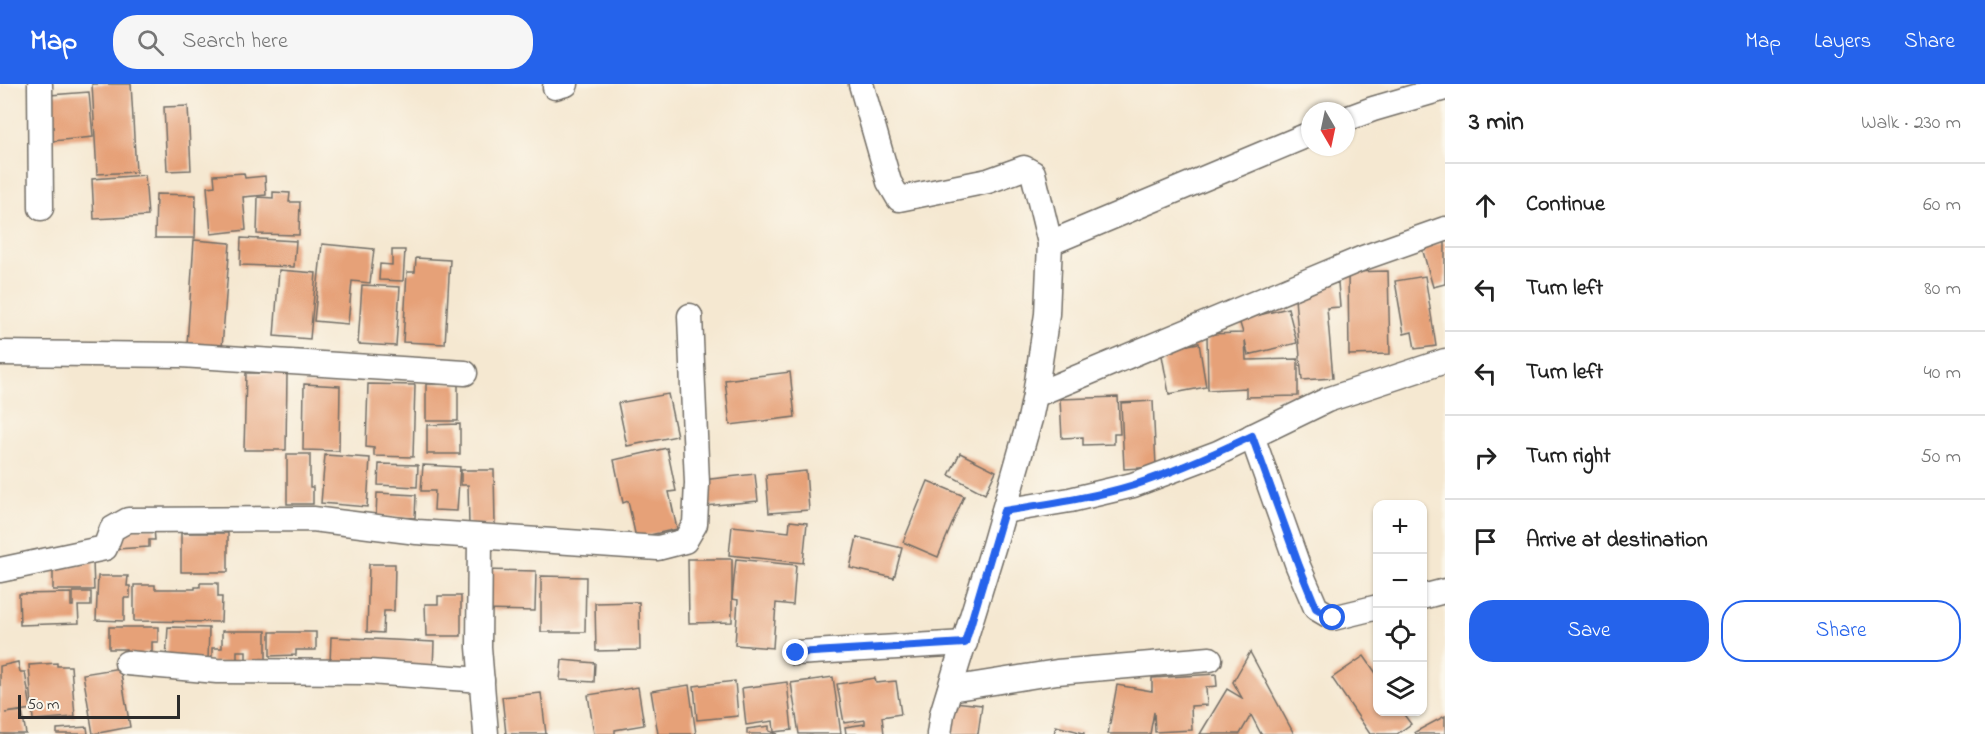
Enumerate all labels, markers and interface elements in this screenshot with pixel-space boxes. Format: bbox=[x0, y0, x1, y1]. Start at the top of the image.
search box bbox=[113, 15, 533, 69]
text: Map bbox=[30, 22, 77, 63]
icon: search bbox=[134, 26, 167, 59]
text: Search here bbox=[182, 26, 288, 58]
text: Map bbox=[1745, 27, 1781, 57]
text: Layers bbox=[1814, 27, 1871, 57]
text: Share bbox=[1904, 27, 1955, 57]
north arrow bbox=[1301, 102, 1355, 156]
text: 3 min bbox=[1469, 104, 1524, 142]
text: Walk · 230 m bbox=[1861, 109, 1961, 138]
icon: ahead bbox=[1469, 189, 1502, 222]
text: Continue bbox=[1526, 189, 1605, 221]
text: 60 m bbox=[1923, 191, 1961, 220]
icon: left bbox=[1469, 273, 1502, 306]
text: Turn left bbox=[1526, 273, 1603, 305]
text: 80 m bbox=[1924, 275, 1961, 304]
icon: left bbox=[1469, 357, 1502, 390]
text: Turn left bbox=[1526, 357, 1603, 389]
text: 40 m bbox=[1924, 359, 1961, 388]
icon: right bbox=[1469, 441, 1502, 474]
text: Turn right bbox=[1526, 441, 1611, 473]
text: 50 m bbox=[1920, 443, 1961, 472]
map controls bbox=[1373, 500, 1427, 716]
button: + bbox=[1373, 500, 1427, 554]
icon: arrive bbox=[1469, 525, 1502, 558]
text: Arrive at destination bbox=[1526, 525, 1708, 557]
button: − bbox=[1373, 554, 1427, 608]
button: Save bbox=[1469, 600, 1709, 662]
button: Share bbox=[1721, 600, 1961, 662]
route start bbox=[1319, 604, 1345, 630]
button: locate bbox=[1373, 608, 1427, 662]
route end bbox=[782, 639, 808, 665]
button: layers bbox=[1373, 662, 1427, 716]
scale bar bbox=[18, 692, 180, 720]
text: 50 m bbox=[27, 693, 59, 717]

